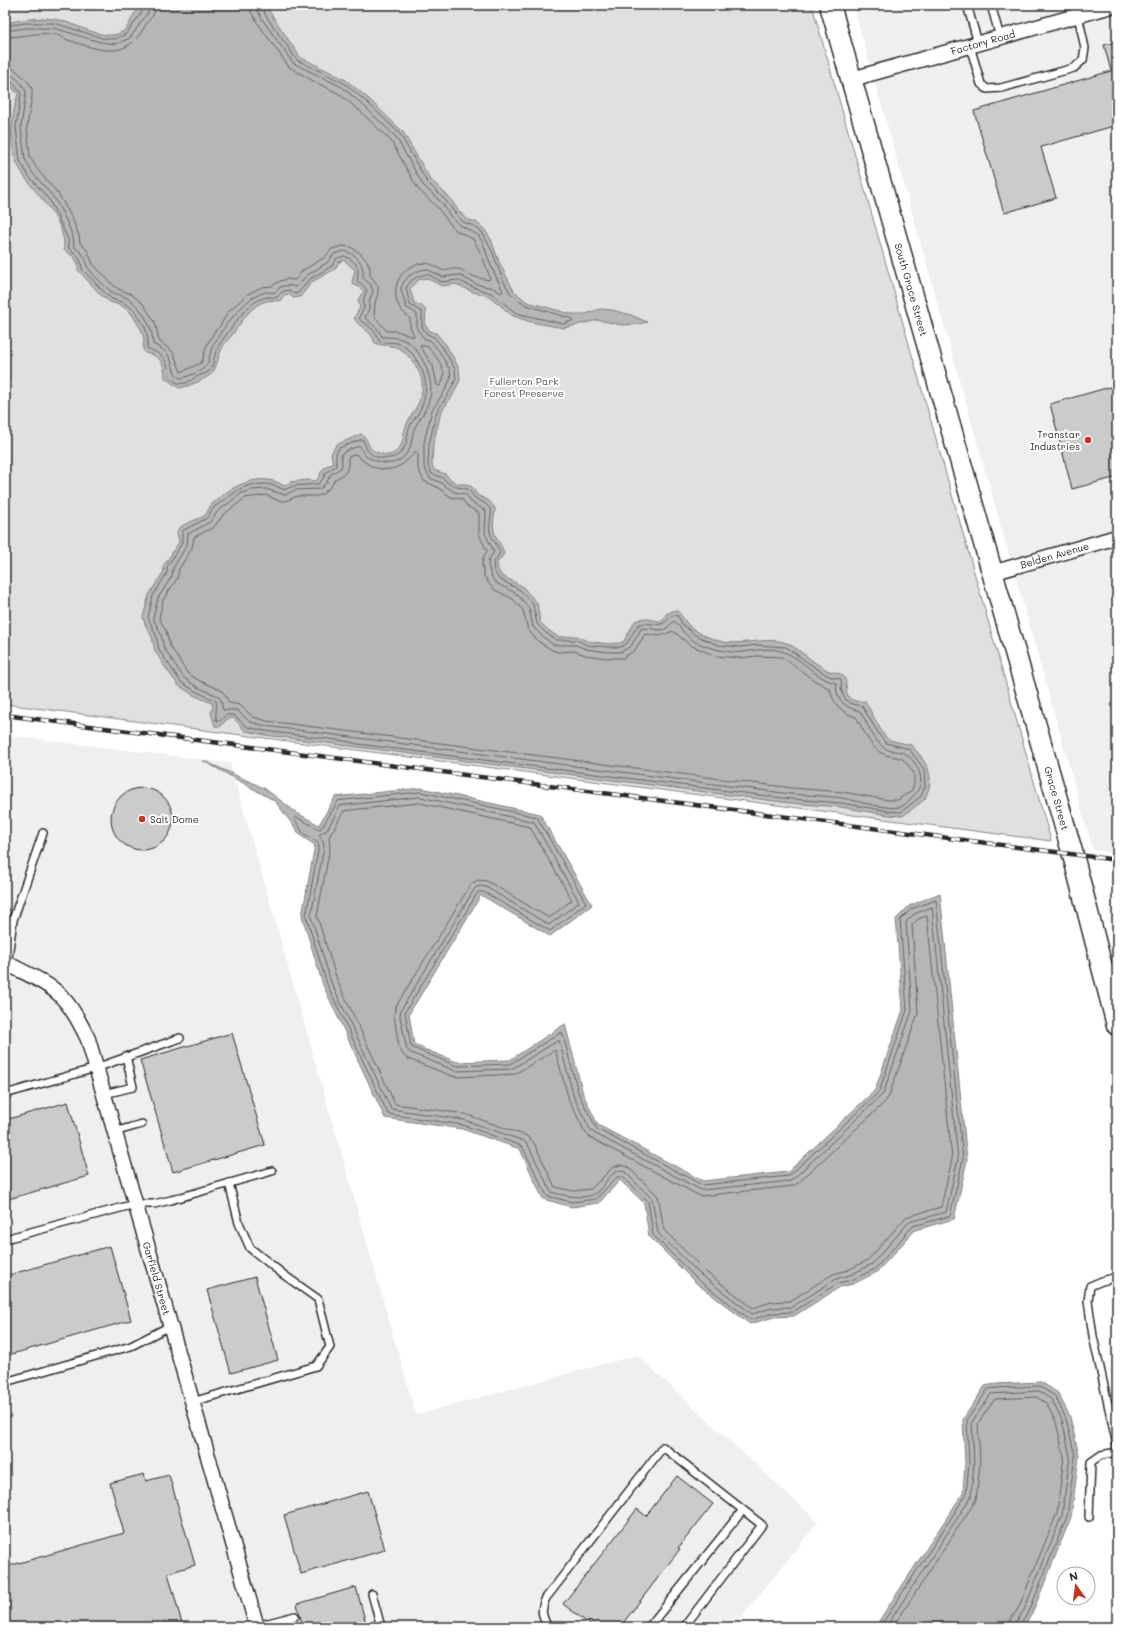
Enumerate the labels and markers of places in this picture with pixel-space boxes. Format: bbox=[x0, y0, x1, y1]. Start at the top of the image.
place label: Transtar Industries bbox=[1030, 427, 1080, 453]
marker: Transtar Industries bbox=[1083, 435, 1093, 445]
place label: Salt Dome bbox=[150, 812, 199, 826]
marker: Salt Dome bbox=[137, 814, 147, 824]

